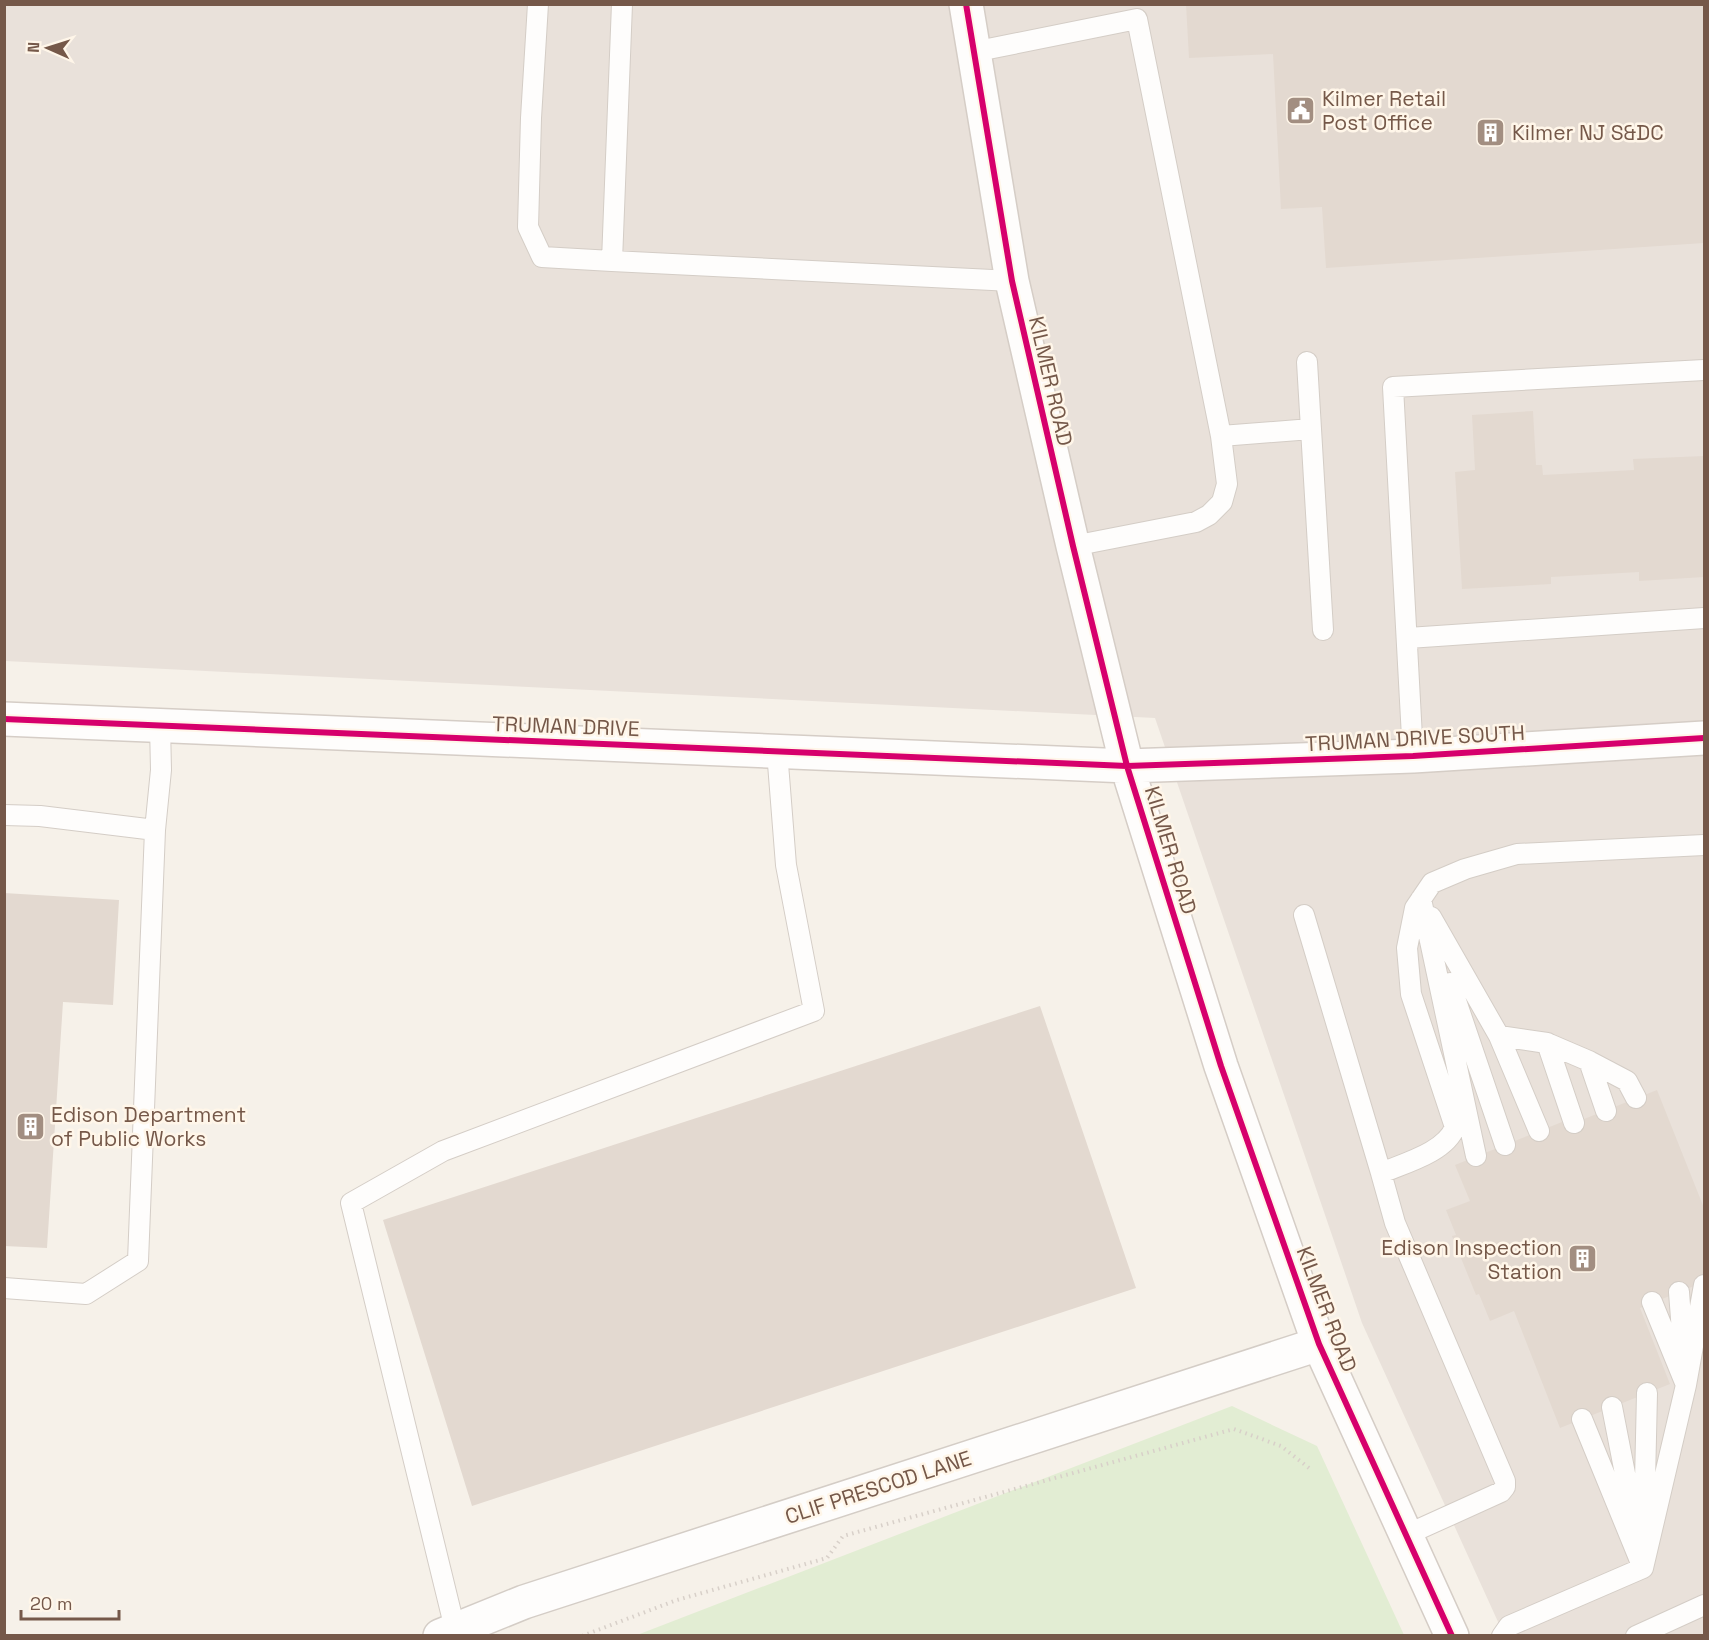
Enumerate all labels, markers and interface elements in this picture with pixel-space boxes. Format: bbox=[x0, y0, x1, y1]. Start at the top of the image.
north arrow bbox=[18, 18, 78, 78]
text: N bbox=[23, 41, 44, 53]
place label: Kilmer Retail Post Office bbox=[1322, 85, 1446, 136]
public building icon: Kilmer Retail Post Office bbox=[1285, 94, 1317, 126]
building icon: Kilmer NJ S&DC bbox=[1475, 116, 1507, 148]
place label: Kilmer NJ S&DC bbox=[1512, 119, 1664, 146]
street label: KILMER ROAD bbox=[1023, 314, 1079, 448]
street label: TRUMAN DRIVE bbox=[492, 710, 640, 742]
street label: TRUMAN DRIVE SOUTH bbox=[1305, 719, 1525, 757]
street label: KILMER ROAD bbox=[1139, 783, 1203, 917]
place label: Edison Department of Public Works bbox=[51, 1101, 246, 1152]
building icon: Edison Department of Public Works bbox=[14, 1110, 46, 1142]
place label: Edison Inspection Station bbox=[1381, 1234, 1562, 1285]
street label: KILMER ROAD bbox=[1291, 1242, 1363, 1376]
building icon: Edison Inspection Station bbox=[1567, 1243, 1599, 1275]
street label: CLIF PRESCOD LANE bbox=[781, 1444, 975, 1530]
scale bar bbox=[21, 1583, 118, 1621]
text: 20 m bbox=[30, 1592, 73, 1615]

